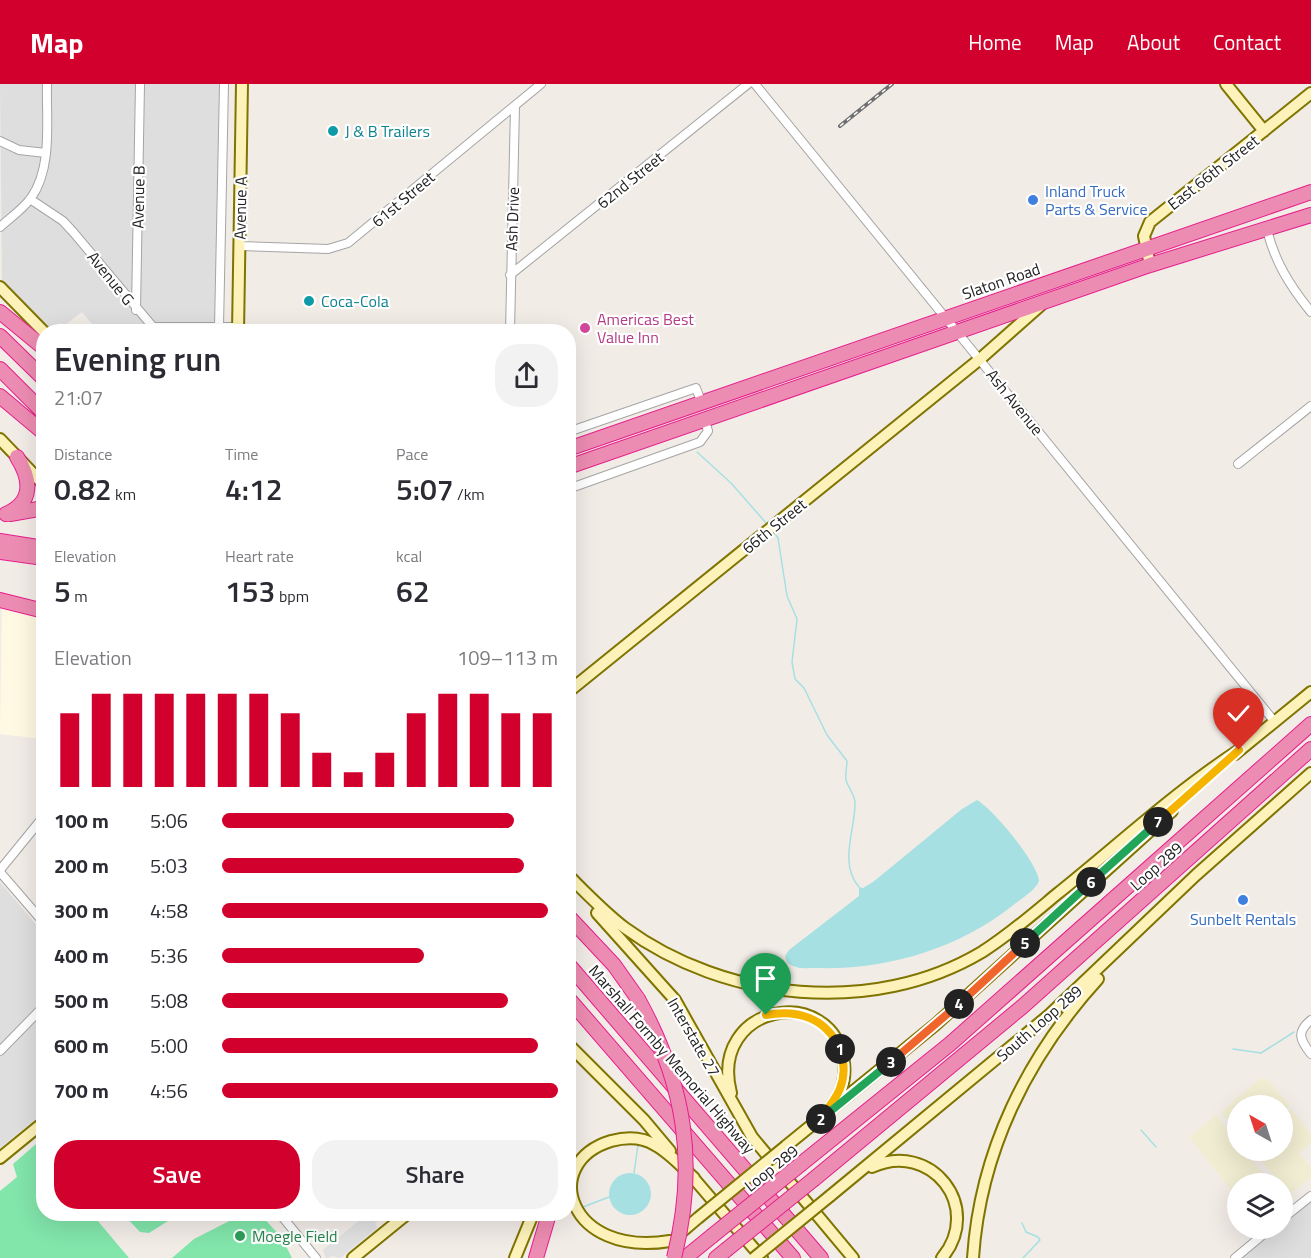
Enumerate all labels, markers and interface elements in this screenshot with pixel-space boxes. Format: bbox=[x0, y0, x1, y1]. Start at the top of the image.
text: Map bbox=[30, 21, 84, 64]
text: Home bbox=[968, 26, 1022, 58]
text: Map bbox=[1055, 26, 1094, 58]
text: About bbox=[1127, 26, 1180, 58]
text: Contact bbox=[1213, 26, 1281, 58]
place label: J & B Trailers bbox=[345, 119, 430, 143]
marker: J & B Trailers bbox=[326, 124, 340, 138]
street label: East 66th Street bbox=[1162, 128, 1264, 215]
street label: 62nd Street bbox=[591, 145, 669, 214]
street label: Avenue B bbox=[125, 165, 151, 229]
street label: 61st Street bbox=[366, 165, 440, 233]
street label: Avenue A bbox=[227, 176, 253, 240]
place label: Inland Truck Parts & Service bbox=[1045, 179, 1148, 221]
street label: Ash Drive bbox=[499, 187, 525, 251]
marker: Inland Truck Parts & Service bbox=[1026, 193, 1040, 207]
street label: Avenue G bbox=[82, 246, 140, 310]
street label: Slaton Road bbox=[959, 256, 1043, 306]
place label: Coca-Cola bbox=[321, 289, 389, 313]
marker: Coca-Cola bbox=[302, 294, 316, 308]
place label: Americas Best Value Inn bbox=[597, 307, 694, 349]
marker: Americas Best Value Inn bbox=[578, 321, 592, 335]
text: Evening run bbox=[54, 334, 221, 384]
button: share bbox=[495, 344, 558, 407]
street label: Ash Avenue bbox=[981, 364, 1049, 440]
text: 21:07 bbox=[54, 382, 103, 413]
text: Distance bbox=[54, 442, 112, 466]
text: Time bbox=[225, 442, 258, 466]
text: Pace bbox=[396, 442, 428, 466]
text: 0.82 bbox=[54, 466, 112, 512]
text: 4:12 bbox=[225, 466, 283, 512]
text: 5:07 bbox=[396, 466, 454, 512]
text: km bbox=[112, 482, 136, 506]
text: /km bbox=[454, 482, 485, 506]
street label: 66th Street bbox=[737, 492, 812, 560]
text: Elevation bbox=[54, 544, 116, 568]
text: Heart rate bbox=[225, 544, 294, 568]
text: kcal bbox=[396, 544, 422, 568]
text: 5 bbox=[54, 568, 71, 614]
text: 153 bbox=[225, 568, 275, 614]
text: 62 bbox=[396, 568, 430, 614]
text: m bbox=[71, 584, 88, 608]
text: bpm bbox=[275, 584, 309, 608]
text: Elevation bbox=[54, 642, 132, 673]
text: 109–113 m bbox=[457, 642, 558, 673]
pin bbox=[1213, 688, 1264, 750]
icon: check bbox=[1222, 697, 1255, 730]
text: 100 m bbox=[54, 805, 109, 836]
text: 5:06 bbox=[150, 805, 188, 836]
pin: 7 bbox=[1143, 807, 1173, 837]
text: 7 bbox=[1154, 810, 1162, 834]
street label: Loop 289 bbox=[1124, 836, 1188, 896]
text: 200 m bbox=[54, 850, 109, 881]
text: 5:03 bbox=[150, 850, 188, 881]
pin: 6 bbox=[1076, 867, 1106, 897]
text: 6 bbox=[1087, 870, 1095, 894]
marker: Sunbelt Rentals bbox=[1236, 893, 1250, 907]
text: 300 m bbox=[54, 895, 109, 926]
text: 4:58 bbox=[150, 895, 188, 926]
place label: Sunbelt Rentals bbox=[1190, 907, 1296, 931]
pin: 5 bbox=[1010, 928, 1040, 958]
text: 5 bbox=[1021, 931, 1029, 955]
text: 400 m bbox=[54, 940, 109, 971]
text: 5:36 bbox=[150, 940, 188, 971]
pin bbox=[740, 953, 791, 1015]
street label: Marshall Formby Memorial Highway bbox=[583, 959, 761, 1159]
icon: arrive bbox=[749, 962, 782, 995]
street label: South Loop 289 bbox=[991, 979, 1087, 1067]
text: 500 m bbox=[54, 985, 109, 1016]
text: 5:08 bbox=[150, 985, 188, 1016]
pin: 4 bbox=[944, 989, 974, 1019]
text: 4 bbox=[955, 992, 963, 1016]
street label: Interstate 27 bbox=[662, 993, 726, 1081]
text: 600 m bbox=[54, 1030, 109, 1061]
text: 5:00 bbox=[150, 1030, 188, 1061]
pin: 1 bbox=[825, 1034, 855, 1064]
text: 1 bbox=[836, 1037, 844, 1061]
pin: 3 bbox=[876, 1047, 906, 1077]
text: 3 bbox=[887, 1050, 895, 1074]
text: 700 m bbox=[54, 1075, 109, 1106]
text: 4:56 bbox=[150, 1075, 188, 1106]
north arrow bbox=[1227, 1095, 1293, 1161]
map controls bbox=[1227, 1095, 1293, 1239]
pin: 2 bbox=[806, 1104, 836, 1134]
text: 2 bbox=[817, 1107, 825, 1131]
street label: Loop 289 bbox=[739, 1139, 803, 1197]
button: Save bbox=[54, 1140, 300, 1209]
button: Share bbox=[312, 1140, 558, 1209]
button: layers bbox=[1227, 1173, 1293, 1239]
place label: Moegle Field bbox=[252, 1224, 338, 1248]
marker: Moegle Field bbox=[233, 1229, 247, 1243]

